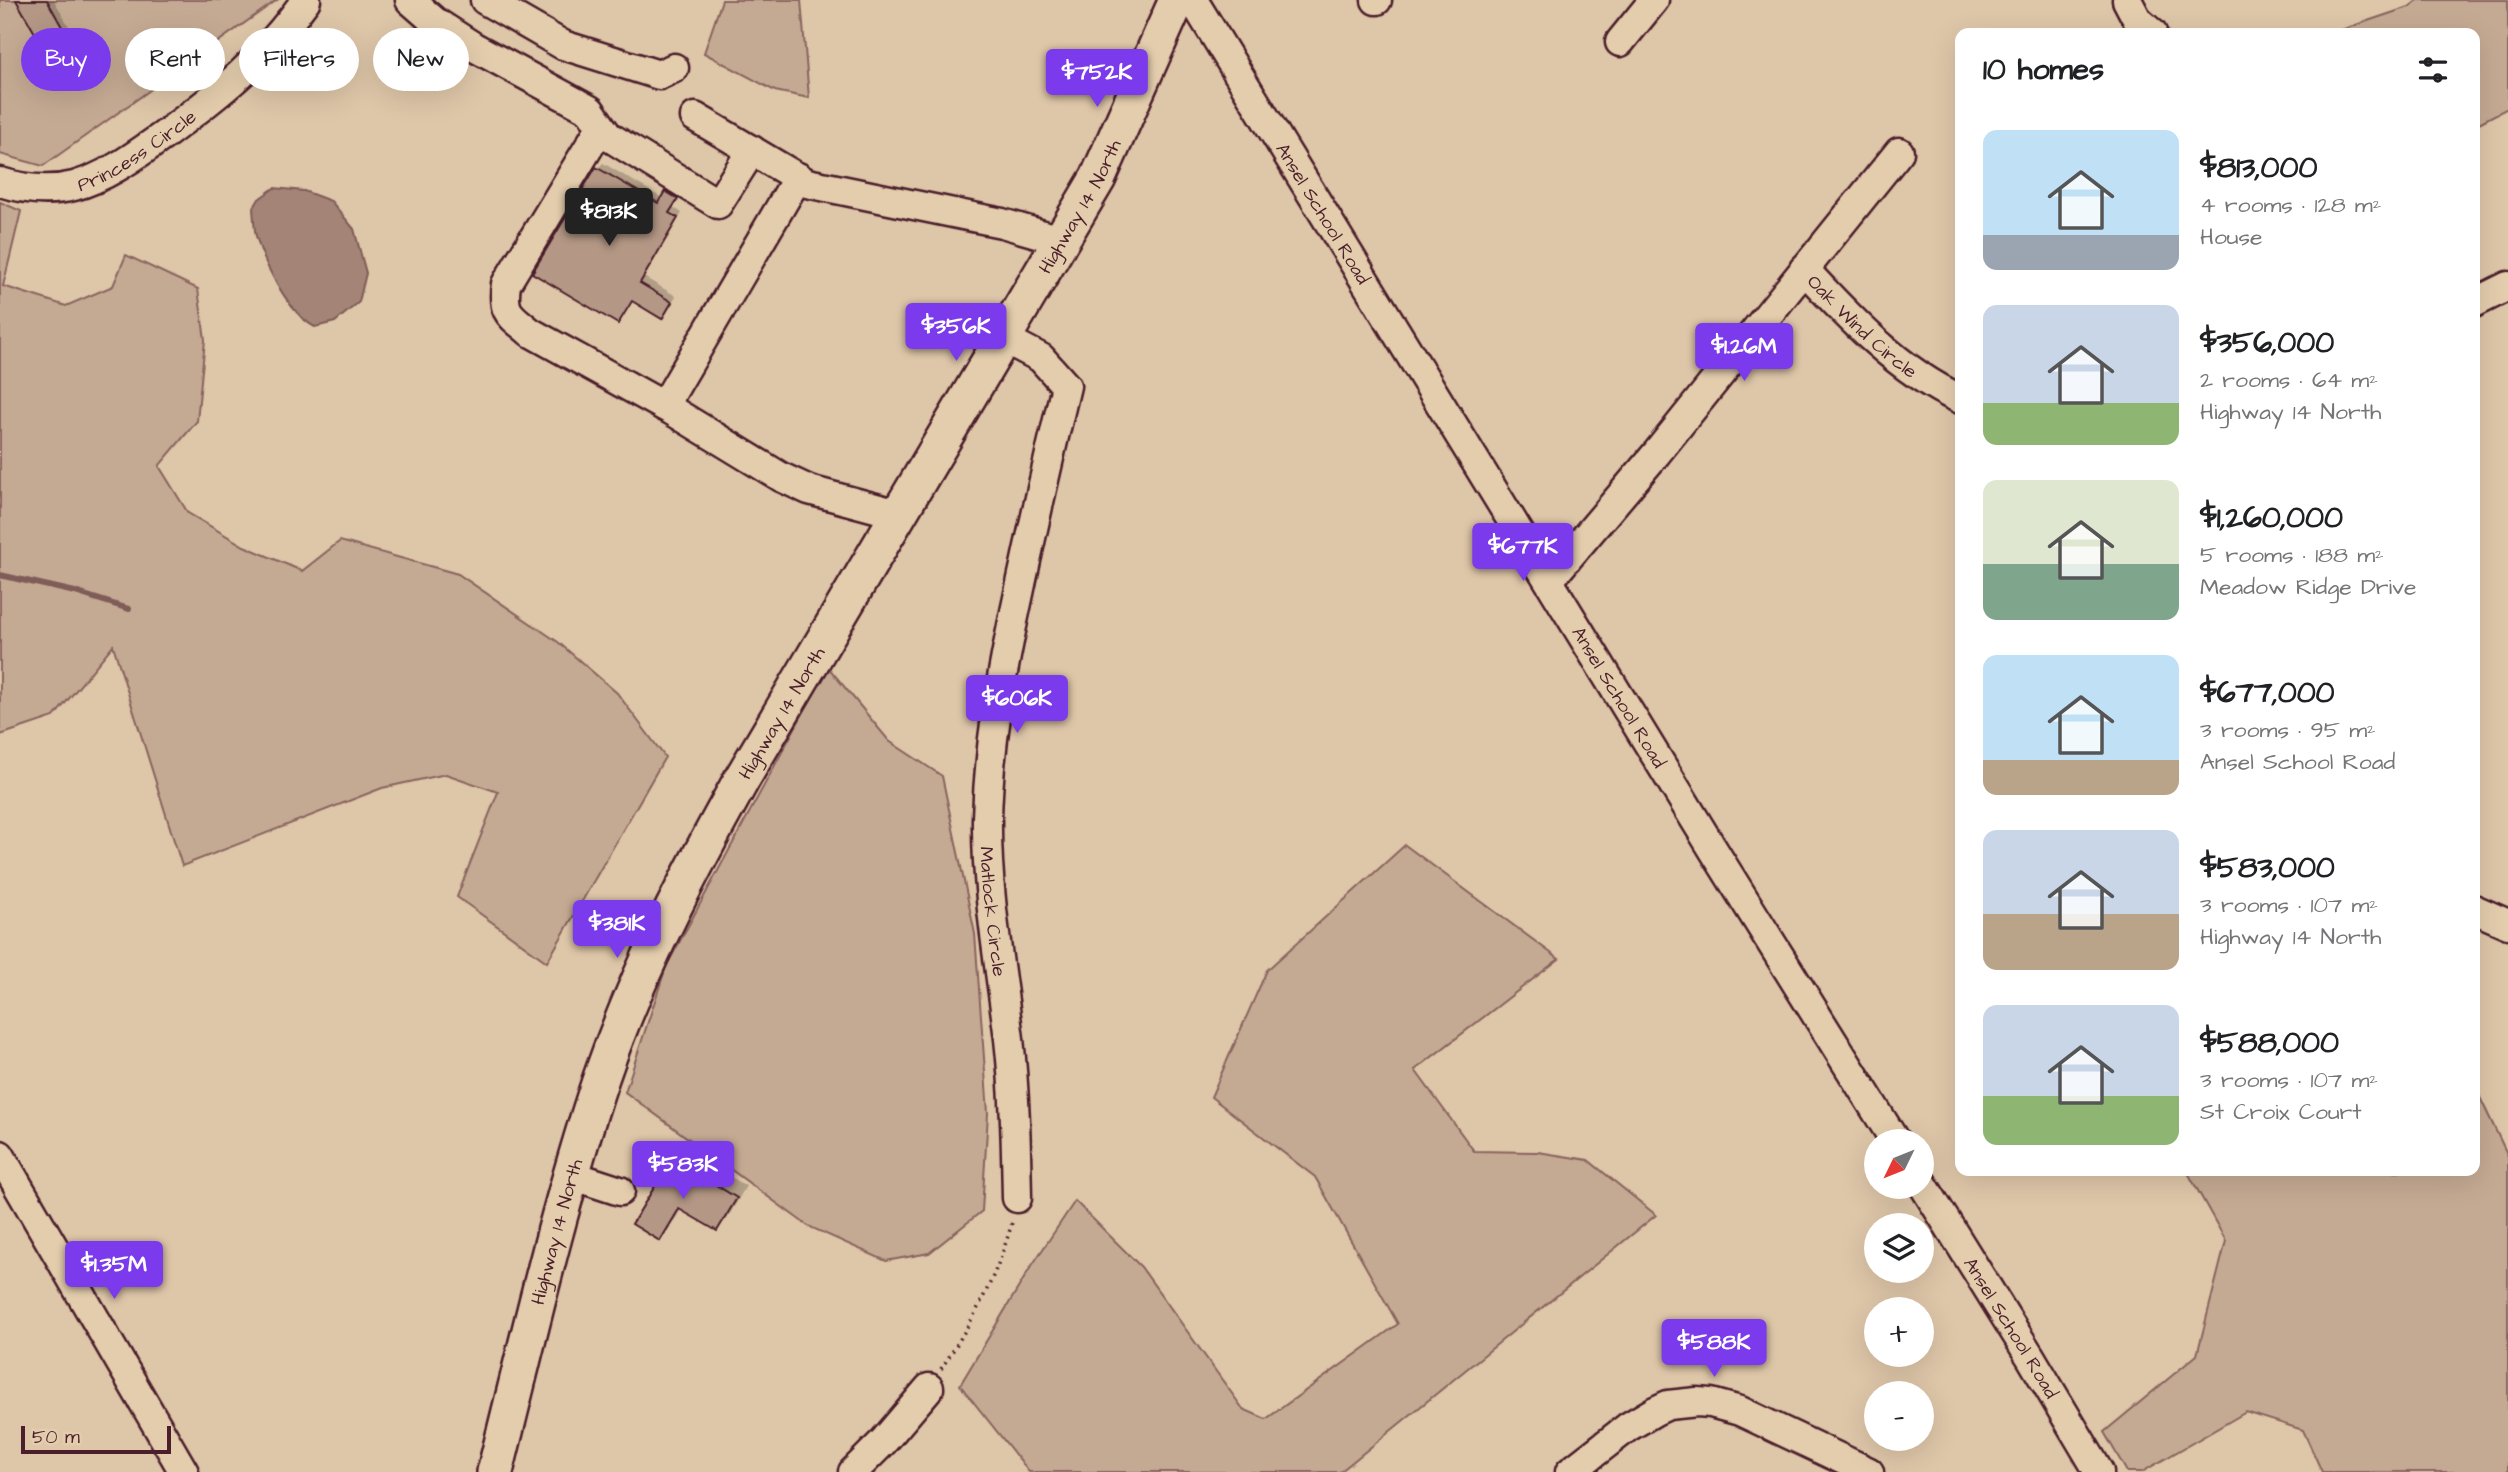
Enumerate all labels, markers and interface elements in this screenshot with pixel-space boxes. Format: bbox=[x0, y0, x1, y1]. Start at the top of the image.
chip: Buy bbox=[21, 28, 111, 91]
chip: Rent bbox=[125, 28, 225, 91]
chip: Filters bbox=[239, 28, 359, 91]
chip: New bbox=[373, 28, 469, 91]
text: 10 homes bbox=[1983, 49, 2104, 91]
pin: $752K bbox=[1048, 50, 1146, 109]
icon: filters bbox=[2414, 51, 2452, 89]
text: $752K bbox=[1062, 56, 1132, 88]
street label: Princess Circle bbox=[74, 104, 202, 199]
street label: Highway 14 North bbox=[1032, 135, 1129, 279]
street label: Ansel School Road bbox=[1269, 138, 1376, 290]
text: $813,000 bbox=[2200, 147, 2317, 189]
icon: home bbox=[2039, 158, 2123, 242]
pin: $813K bbox=[560, 188, 658, 248]
text: 4 rooms · 128 m² bbox=[2200, 189, 2381, 221]
text: $813K bbox=[581, 195, 637, 227]
text: House bbox=[2200, 221, 2263, 253]
street label: Oak Wind Circle bbox=[1801, 269, 1922, 385]
pin: $356K bbox=[907, 304, 1005, 363]
text: $356K bbox=[921, 310, 991, 342]
text: $356,000 bbox=[2200, 322, 2334, 364]
pin: $1.26M bbox=[1687, 324, 1801, 383]
text: $1.26M bbox=[1711, 330, 1777, 362]
icon: home bbox=[2039, 333, 2123, 417]
text: 2 rooms · 64 m² bbox=[2200, 364, 2378, 396]
text: Highway 14 North bbox=[2200, 396, 2381, 428]
text: $1,260,000 bbox=[2200, 497, 2343, 539]
icon: home bbox=[2039, 508, 2123, 592]
pin: $677K bbox=[1474, 524, 1572, 583]
text: $677K bbox=[1488, 530, 1558, 562]
text: 5 rooms · 188 m² bbox=[2200, 539, 2384, 571]
text: Meadow Ridge Drive bbox=[2200, 571, 2416, 603]
street label: Ansel School Road bbox=[1565, 622, 1672, 774]
street label: Highway 14 North bbox=[733, 642, 832, 785]
text: $677,000 bbox=[2200, 672, 2335, 714]
pin: $606K bbox=[968, 676, 1066, 735]
text: $606K bbox=[982, 682, 1052, 714]
icon: home bbox=[2039, 683, 2123, 767]
text: 3 rooms · 95 m² bbox=[2200, 714, 2376, 746]
text: Ansel School Road bbox=[2200, 746, 2395, 778]
street label: Matlock Circle bbox=[972, 846, 1012, 978]
text: $583,000 bbox=[2200, 847, 2335, 889]
icon: home bbox=[2039, 858, 2123, 942]
text: 3 rooms · 107 m² bbox=[2200, 889, 2378, 921]
pin: $381K bbox=[568, 900, 666, 960]
text: $381K bbox=[589, 907, 645, 939]
text: Highway 14 North bbox=[2200, 921, 2381, 953]
text: $588,000 bbox=[2200, 1022, 2339, 1064]
icon: home bbox=[2039, 1033, 2123, 1117]
text: 3 rooms · 107 m² bbox=[2200, 1064, 2378, 1096]
text: St Croix Court bbox=[2200, 1096, 2362, 1128]
north arrow bbox=[1864, 1129, 1934, 1199]
map controls bbox=[1864, 1129, 1934, 1451]
pin: $583K bbox=[634, 1142, 732, 1201]
text: $583K bbox=[648, 1148, 718, 1180]
street label: Highway 14 North bbox=[525, 1155, 590, 1308]
button: layers bbox=[1864, 1213, 1934, 1283]
pin: $1.35M bbox=[57, 1242, 171, 1301]
text: $1.35M bbox=[81, 1248, 147, 1280]
street label: Ansel School Road bbox=[1957, 1252, 2064, 1404]
button: + bbox=[1864, 1297, 1934, 1367]
pin: $588K bbox=[1665, 1320, 1763, 1379]
text: $588K bbox=[1678, 1326, 1750, 1358]
button: − bbox=[1864, 1381, 1934, 1451]
scale bar bbox=[21, 1423, 172, 1455]
text: 50 m bbox=[32, 1424, 80, 1451]

